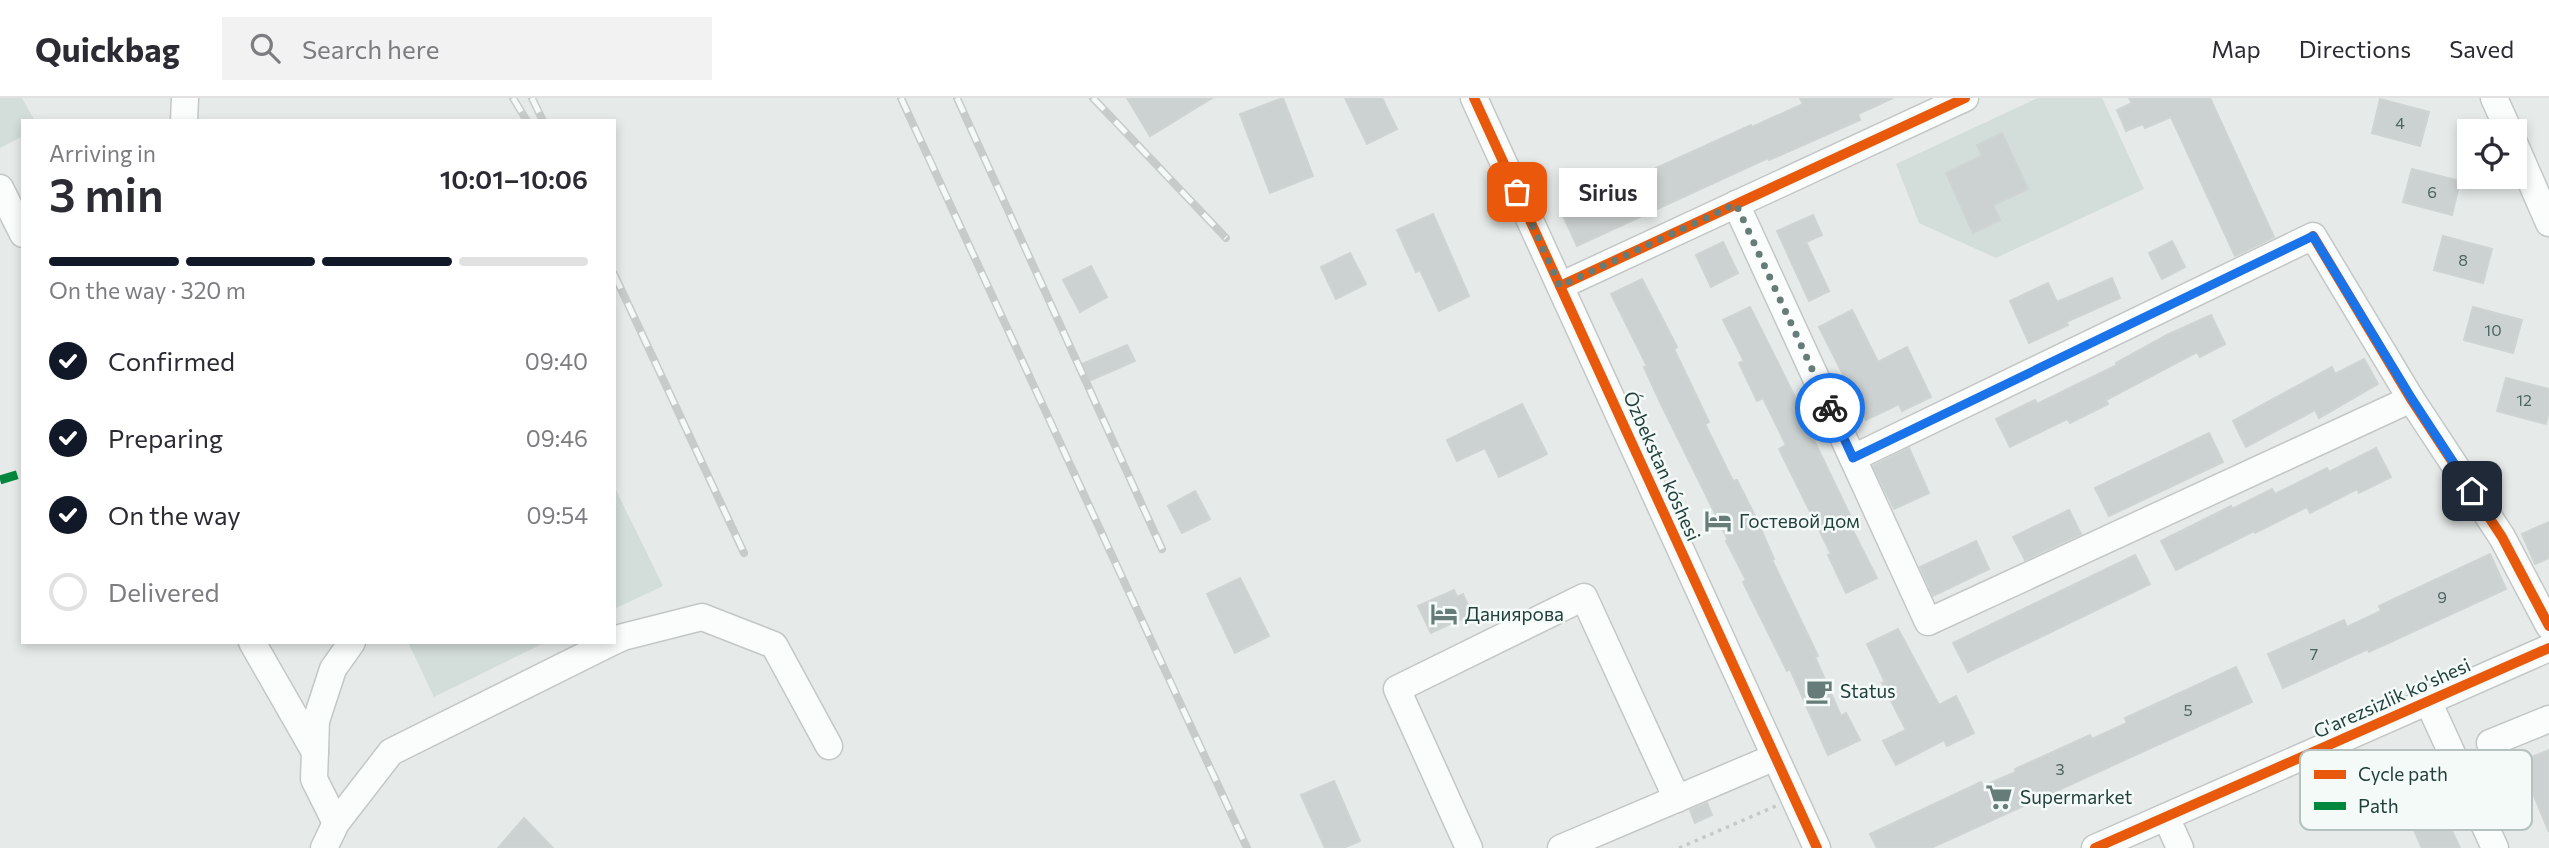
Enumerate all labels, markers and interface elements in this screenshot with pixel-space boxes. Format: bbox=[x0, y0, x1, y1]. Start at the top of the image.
search box bbox=[222, 17, 712, 80]
text: Quickbag bbox=[35, 28, 180, 69]
icon: search bbox=[246, 29, 284, 67]
text: Search here bbox=[302, 33, 439, 64]
text: Map bbox=[2211, 34, 2261, 63]
text: Directions bbox=[2299, 34, 2411, 63]
text: Saved bbox=[2449, 34, 2514, 63]
house number: 4 bbox=[2395, 113, 2405, 132]
map controls bbox=[2457, 119, 2527, 189]
button: locate bbox=[2457, 119, 2527, 189]
text: Arriving in bbox=[49, 139, 156, 167]
pin bbox=[1487, 162, 1547, 222]
text: 10:01–10:06 bbox=[440, 163, 588, 194]
text: 3 min bbox=[49, 165, 164, 221]
callout: Sirius bbox=[1559, 168, 1657, 217]
icon: bag bbox=[1498, 173, 1536, 211]
text: Sirius bbox=[1578, 178, 1638, 206]
house number: 6 bbox=[2427, 182, 2437, 201]
house number: 8 bbox=[2458, 250, 2468, 269]
text: On the way · 320 m bbox=[49, 276, 246, 304]
house number: 10 bbox=[2484, 320, 2502, 339]
icon: check bbox=[49, 342, 87, 380]
text: Confirmed bbox=[108, 345, 235, 376]
text: 09:40 bbox=[525, 347, 588, 375]
courier bbox=[1795, 373, 1865, 443]
street label: Ózbekstan kóshesi bbox=[1619, 387, 1707, 544]
icon: bike bbox=[1811, 389, 1849, 427]
house number: 12 bbox=[2516, 390, 2532, 409]
icon: check bbox=[49, 419, 87, 457]
text: Preparing bbox=[108, 422, 223, 453]
text: 09:46 bbox=[526, 424, 588, 452]
pin bbox=[2442, 461, 2502, 521]
icon: home bbox=[2453, 472, 2491, 510]
icon: check bbox=[49, 496, 87, 534]
text: On the way bbox=[108, 499, 241, 530]
text: 09:54 bbox=[527, 501, 588, 529]
hotel icon: Гостевой дом bbox=[1703, 506, 1733, 536]
place label: Гостевой дом bbox=[1739, 509, 1860, 532]
text: Delivered bbox=[108, 576, 219, 607]
house number: 9 bbox=[2437, 587, 2447, 606]
hotel icon: Даниярова bbox=[1429, 599, 1459, 629]
place label: Даниярова bbox=[1465, 602, 1564, 625]
house number: 7 bbox=[2310, 644, 2318, 663]
street label: G'arezsizlik ko'shesi bbox=[2310, 653, 2474, 742]
cafe icon: Status bbox=[1804, 676, 1834, 706]
place label: Status bbox=[1840, 679, 1896, 702]
house number: 5 bbox=[2183, 700, 2193, 719]
legend bbox=[2300, 750, 2532, 830]
house number: 3 bbox=[2055, 759, 2065, 778]
text: Cycle path bbox=[2358, 762, 2448, 785]
supermarket icon: Supermarket bbox=[1984, 782, 2014, 812]
place label: Supermarket bbox=[2020, 785, 2132, 808]
text: Path bbox=[2358, 794, 2399, 817]

